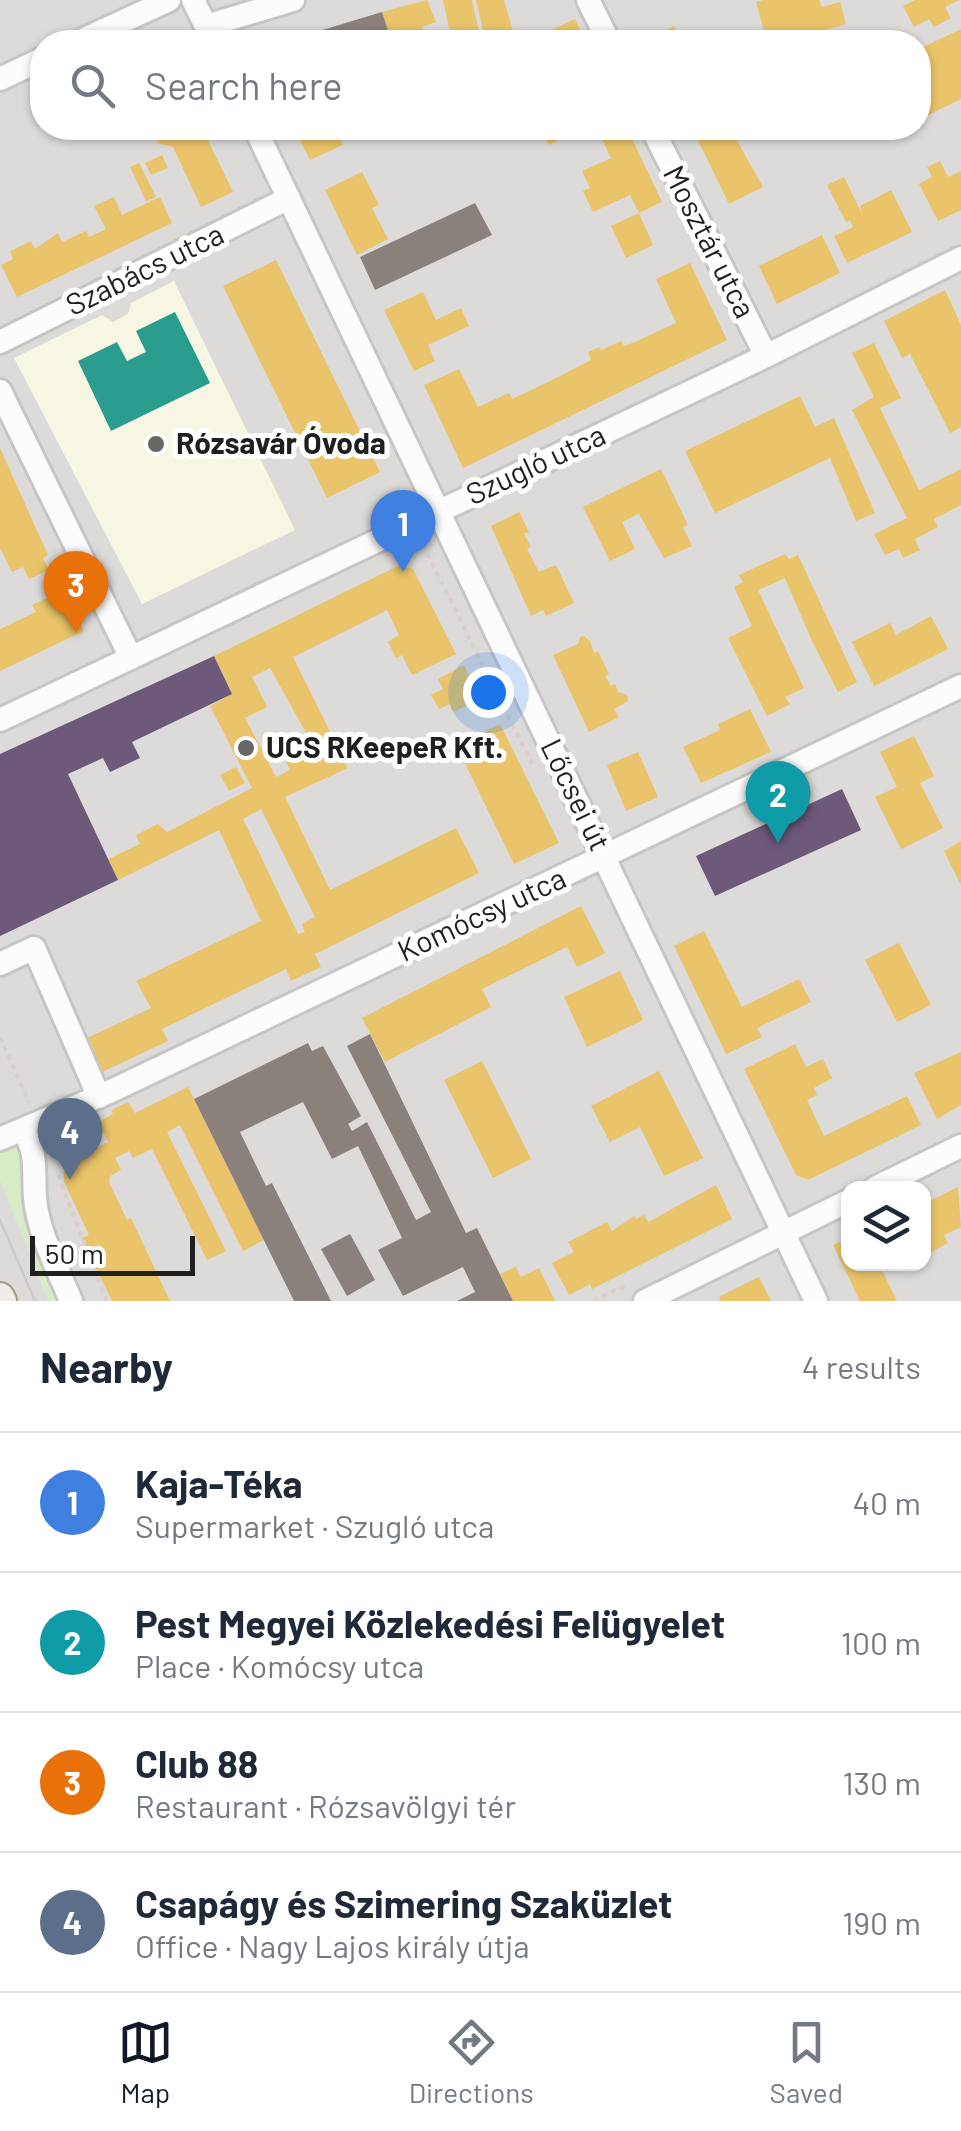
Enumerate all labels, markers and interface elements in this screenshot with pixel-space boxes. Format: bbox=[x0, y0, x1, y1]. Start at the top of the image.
search box bbox=[30, 30, 931, 140]
icon: search bbox=[65, 58, 120, 113]
text: Search here bbox=[145, 62, 343, 108]
street label: Mosztár utca bbox=[657, 159, 765, 323]
street label: Szabács utca bbox=[59, 215, 229, 322]
street label: Szugló utca bbox=[460, 415, 610, 511]
place label: Rózsavár Óvoda bbox=[176, 424, 386, 460]
marker: Rózsavár Óvoda bbox=[145, 433, 167, 455]
pin: 1 bbox=[370, 490, 436, 572]
pin: 3 bbox=[44, 550, 108, 633]
your location bbox=[463, 667, 514, 718]
place label: UCS RKeepeR Kft. bbox=[266, 728, 503, 764]
street label: Lőcsei út bbox=[534, 732, 619, 856]
marker: UCS RKeepeR Kft. bbox=[235, 737, 257, 759]
pin: 2 bbox=[746, 760, 810, 843]
street label: Komócsy utca bbox=[391, 859, 571, 968]
pin: 4 bbox=[38, 1098, 102, 1180]
map controls bbox=[841, 1181, 931, 1271]
button: layers bbox=[841, 1181, 931, 1271]
scale bar bbox=[30, 1231, 195, 1276]
text: 50 m bbox=[45, 1236, 104, 1270]
text: Nearby bbox=[40, 1341, 173, 1391]
text: 4 results bbox=[802, 1347, 921, 1385]
text: Kaja-Téka bbox=[135, 1460, 302, 1506]
text: 1 bbox=[67, 1483, 78, 1521]
text: 40 m bbox=[852, 1483, 921, 1521]
text: Supermarket · Szugló utca bbox=[135, 1506, 494, 1544]
text: Pest Megyei Közlekedési Felügyelet bbox=[135, 1600, 725, 1646]
text: 2 bbox=[64, 1623, 81, 1661]
text: 100 m bbox=[841, 1623, 921, 1661]
text: Place · Komócsy utca bbox=[135, 1646, 424, 1684]
text: Club 88 bbox=[135, 1740, 258, 1786]
text: 3 bbox=[64, 1763, 81, 1801]
text: 130 m bbox=[842, 1763, 921, 1801]
text: Restaurant · Rózsavölgyi tér bbox=[135, 1786, 516, 1824]
text: Csapágy és Szimering Szaküzlet bbox=[135, 1880, 672, 1926]
text: 4 bbox=[63, 1903, 82, 1941]
text: 190 m bbox=[842, 1903, 921, 1941]
text: Office · Nagy Lajos király útja bbox=[135, 1926, 530, 1964]
tab: Map bbox=[118, 2015, 173, 2109]
tab: Directions bbox=[409, 2015, 534, 2109]
tab: Saved bbox=[770, 2015, 843, 2109]

